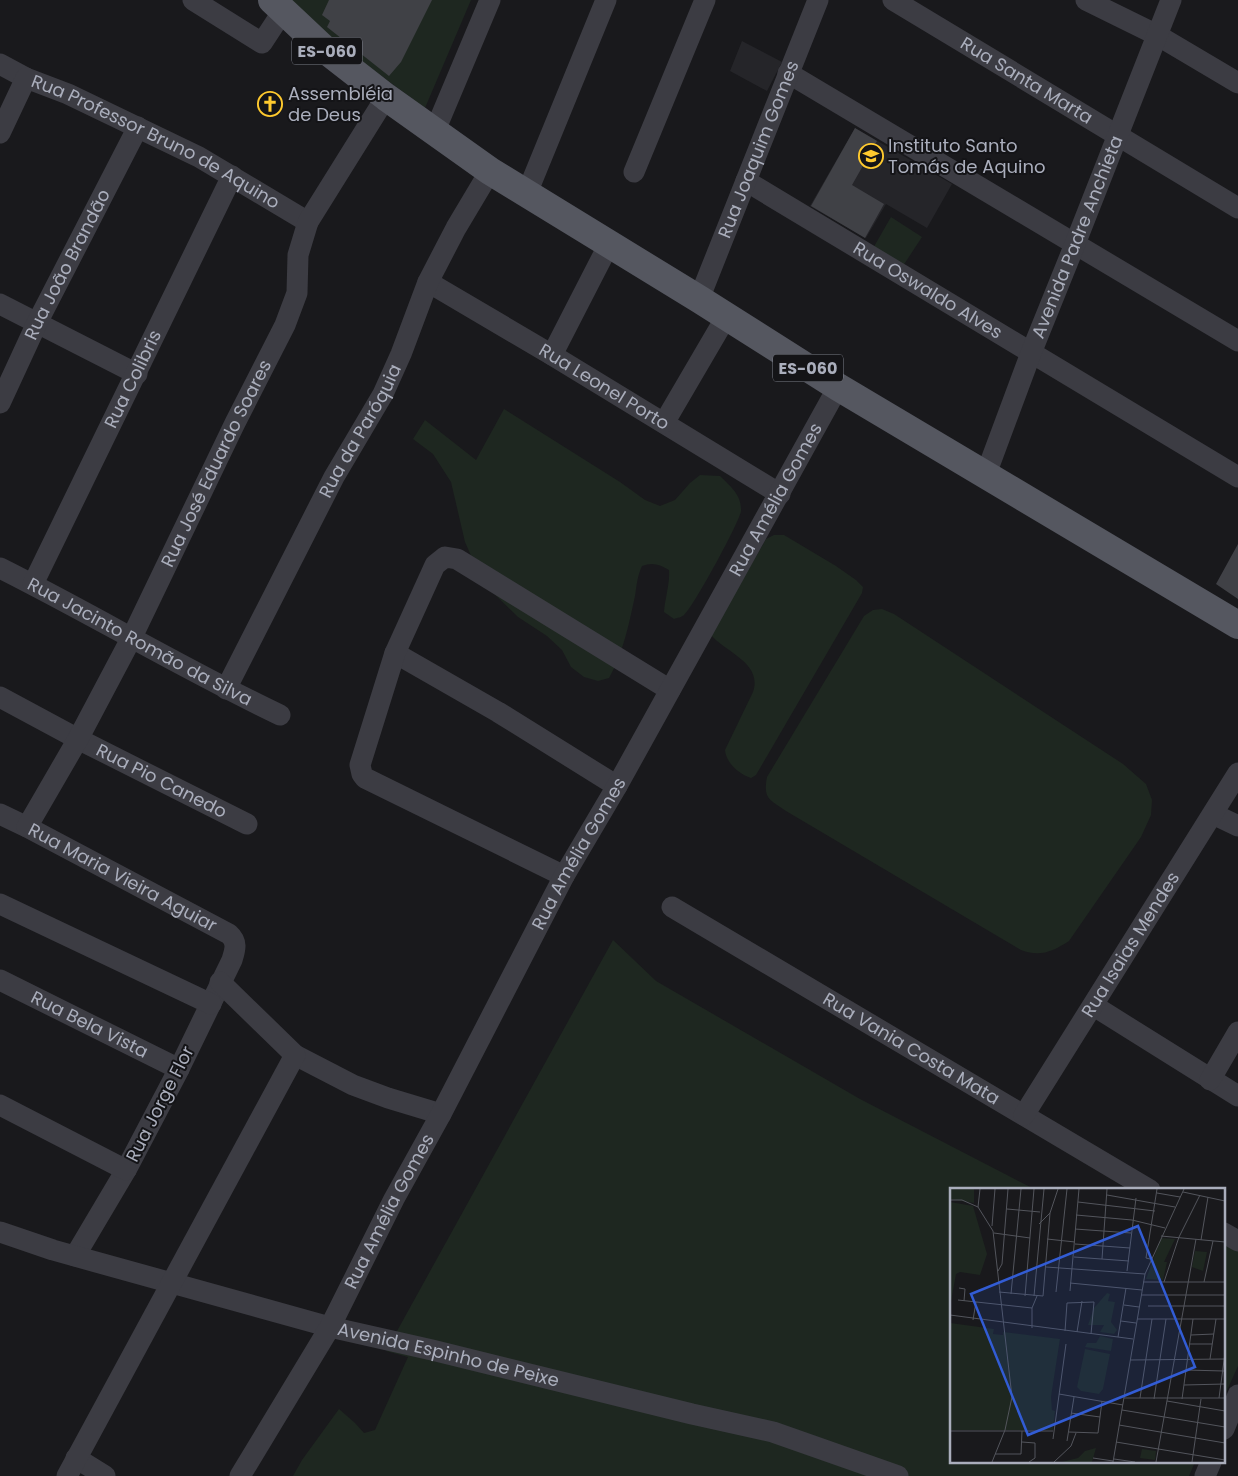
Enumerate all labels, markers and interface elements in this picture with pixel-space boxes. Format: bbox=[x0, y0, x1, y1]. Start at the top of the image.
street label: Rua Santa Marta bbox=[956, 31, 1098, 130]
road number: ES-060 bbox=[292, 37, 362, 64]
street label: Rua Joaquim Gomes bbox=[712, 57, 805, 242]
street label: Rua Professor Bruno de Aquino bbox=[28, 68, 285, 214]
place label: Assembléia de Deus bbox=[288, 81, 393, 127]
church icon: Assembléia de Deus bbox=[257, 91, 283, 117]
street label: Avenida Padre Anchieta bbox=[1025, 132, 1128, 342]
place label: Instituto Santo Tomás de Aquino bbox=[888, 133, 1046, 179]
school or university icon: Instituto Santo Tomás de Aquino bbox=[858, 143, 884, 169]
street label: Rua João Brandão bbox=[18, 185, 116, 344]
street label: Rua Oswaldo Alves bbox=[849, 235, 1007, 344]
street label: Rua Colibris bbox=[98, 326, 167, 432]
street label: Rua Leonel Porto bbox=[535, 337, 674, 436]
road number: ES-060 bbox=[773, 354, 843, 382]
street label: Rua José Eduardo Soares bbox=[155, 355, 277, 571]
street label: Rua da Paróquia bbox=[313, 360, 407, 502]
street label: Rua Amélia Gomes bbox=[723, 418, 828, 581]
street label: Rua Jacinto Romão da Silva bbox=[23, 571, 257, 712]
street label: Rua Pio Canedo bbox=[92, 737, 231, 824]
street label: Rua Amélia Gomes bbox=[525, 772, 632, 934]
street label: Rua Maria Vieira Aguiar bbox=[24, 817, 222, 938]
street label: Rua Isaias Mendes bbox=[1075, 867, 1185, 1022]
street label: Rua Bela Vista bbox=[27, 984, 153, 1064]
street label: Rua Vania Costa Mata bbox=[818, 986, 1005, 1110]
street label: Rua Jorge Flor bbox=[120, 1041, 200, 1166]
street label: Rua Amélia Gomes bbox=[338, 1129, 440, 1293]
inset map bbox=[950, 1188, 1226, 1464]
street label: Avenida Espinho de Peixe bbox=[335, 1316, 562, 1393]

